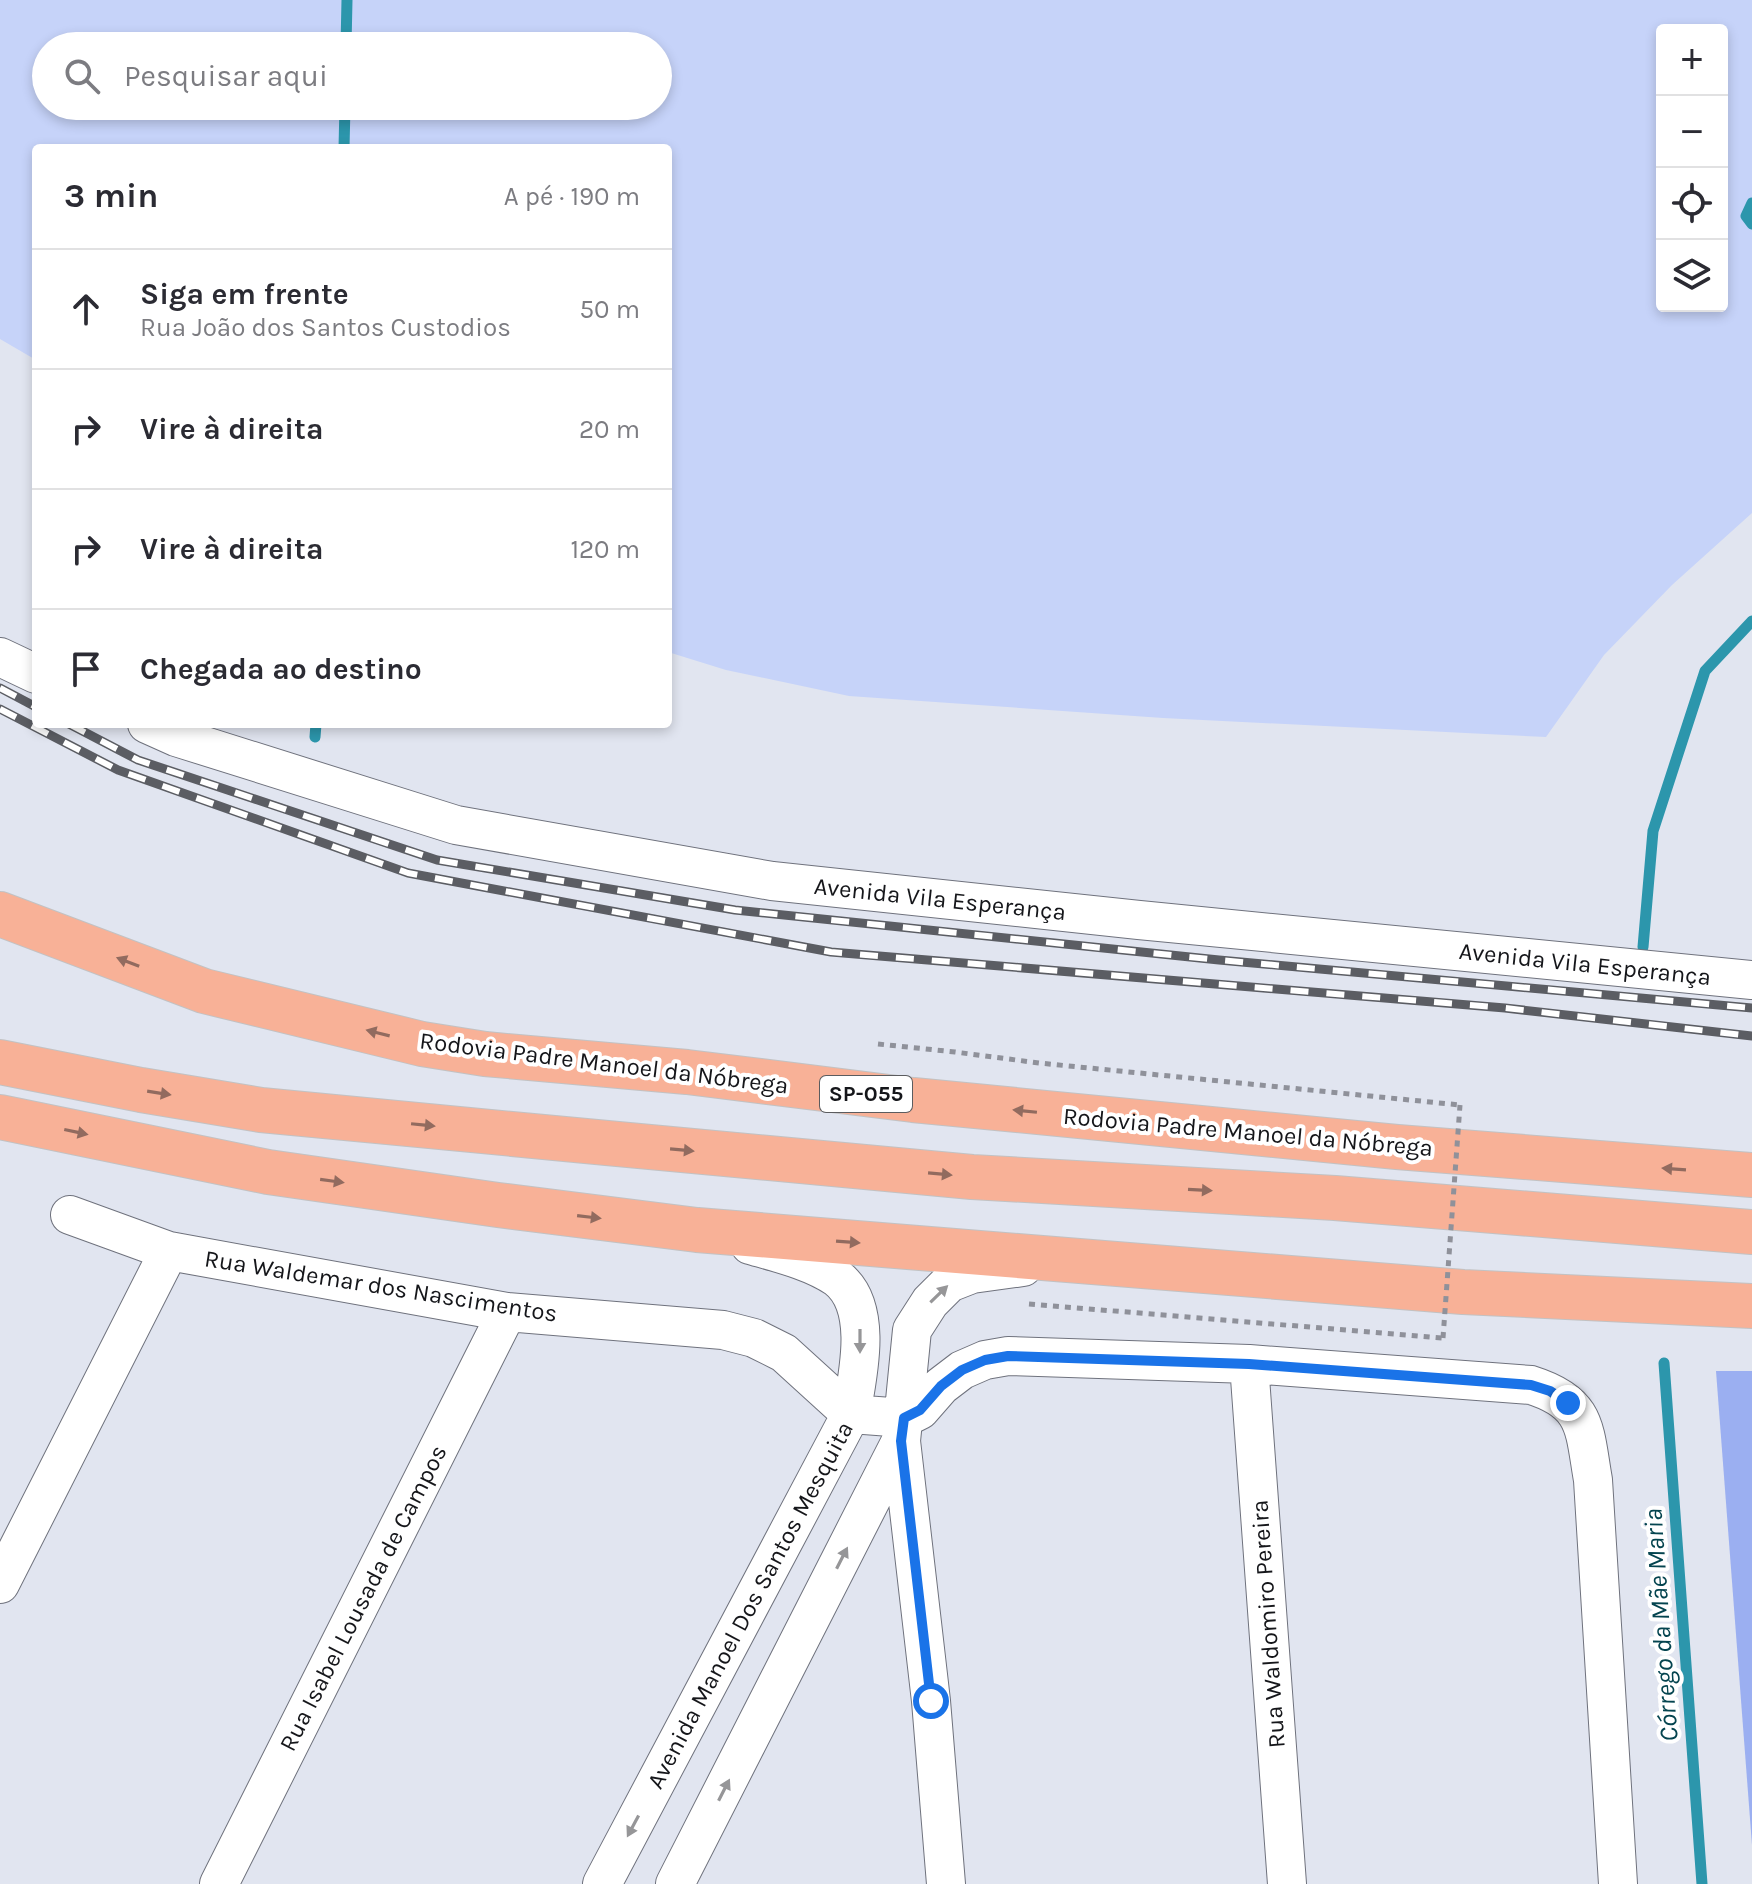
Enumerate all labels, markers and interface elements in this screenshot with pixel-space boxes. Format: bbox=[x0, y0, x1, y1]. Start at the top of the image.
map controls bbox=[1656, 24, 1728, 312]
button: + bbox=[1656, 24, 1728, 96]
search box bbox=[32, 32, 672, 120]
icon: search bbox=[60, 54, 104, 98]
text: Pesquisar aqui bbox=[124, 58, 328, 94]
button: − bbox=[1656, 96, 1728, 168]
button: locate bbox=[1656, 168, 1728, 240]
text: 3 min bbox=[64, 176, 158, 216]
text: A pé · 190 m bbox=[504, 181, 640, 212]
button: layers bbox=[1656, 240, 1728, 312]
text: Siga em frente bbox=[140, 276, 349, 312]
icon: ahead bbox=[64, 287, 108, 331]
text: 50 m bbox=[579, 294, 640, 325]
text: Rua João dos Santos Custodios bbox=[140, 312, 511, 343]
icon: right bbox=[64, 407, 108, 451]
text: Vire à direita bbox=[140, 411, 323, 447]
text: 20 m bbox=[579, 414, 640, 445]
icon: right bbox=[64, 527, 108, 571]
text: Vire à direita bbox=[140, 531, 323, 567]
text: 120 m bbox=[570, 534, 640, 565]
icon: arrive bbox=[64, 647, 108, 691]
text: Chegada ao destino bbox=[140, 651, 422, 687]
street label: Avenida Vila Esperança bbox=[813, 872, 1067, 926]
street label: Avenida Vila Esperança bbox=[1458, 937, 1712, 991]
one-way arrow bbox=[116, 955, 140, 968]
one-way arrow bbox=[365, 1026, 390, 1039]
street label: Rodovia Padre Manoel da Nóbrega bbox=[418, 1026, 790, 1100]
road number: SP-055 bbox=[820, 1076, 912, 1112]
one-way arrow bbox=[147, 1087, 172, 1100]
street label: Rodovia Padre Manoel da Nóbrega bbox=[1062, 1102, 1434, 1162]
one-way arrow bbox=[1012, 1104, 1037, 1117]
one-way arrow bbox=[411, 1119, 436, 1132]
one-way arrow bbox=[64, 1127, 89, 1139]
one-way arrow bbox=[669, 1144, 694, 1157]
one-way arrow bbox=[1661, 1162, 1686, 1175]
one-way arrow bbox=[928, 1168, 953, 1181]
one-way arrow bbox=[320, 1175, 345, 1188]
one-way arrow bbox=[1188, 1184, 1213, 1197]
one-way arrow bbox=[577, 1210, 602, 1223]
one-way arrow bbox=[836, 1236, 861, 1249]
street label: Rua Waldemar dos Nascimentos bbox=[203, 1244, 559, 1328]
one-way arrow bbox=[929, 1285, 948, 1303]
one-way arrow bbox=[854, 1329, 866, 1354]
route end bbox=[1550, 1385, 1586, 1421]
street label: Avenida Manoel Dos Santos Mesquita bbox=[641, 1417, 859, 1793]
street label: Rua Isabel Lousada de Campos bbox=[273, 1440, 453, 1756]
street label: Rua Waldomiro Pereira bbox=[1245, 1499, 1291, 1749]
water label: Córrego da Mãe Maria bbox=[1637, 1507, 1685, 1743]
one-way arrow bbox=[835, 1546, 848, 1569]
route start bbox=[913, 1683, 949, 1719]
one-way arrow bbox=[717, 1778, 730, 1801]
one-way arrow bbox=[626, 1815, 640, 1837]

